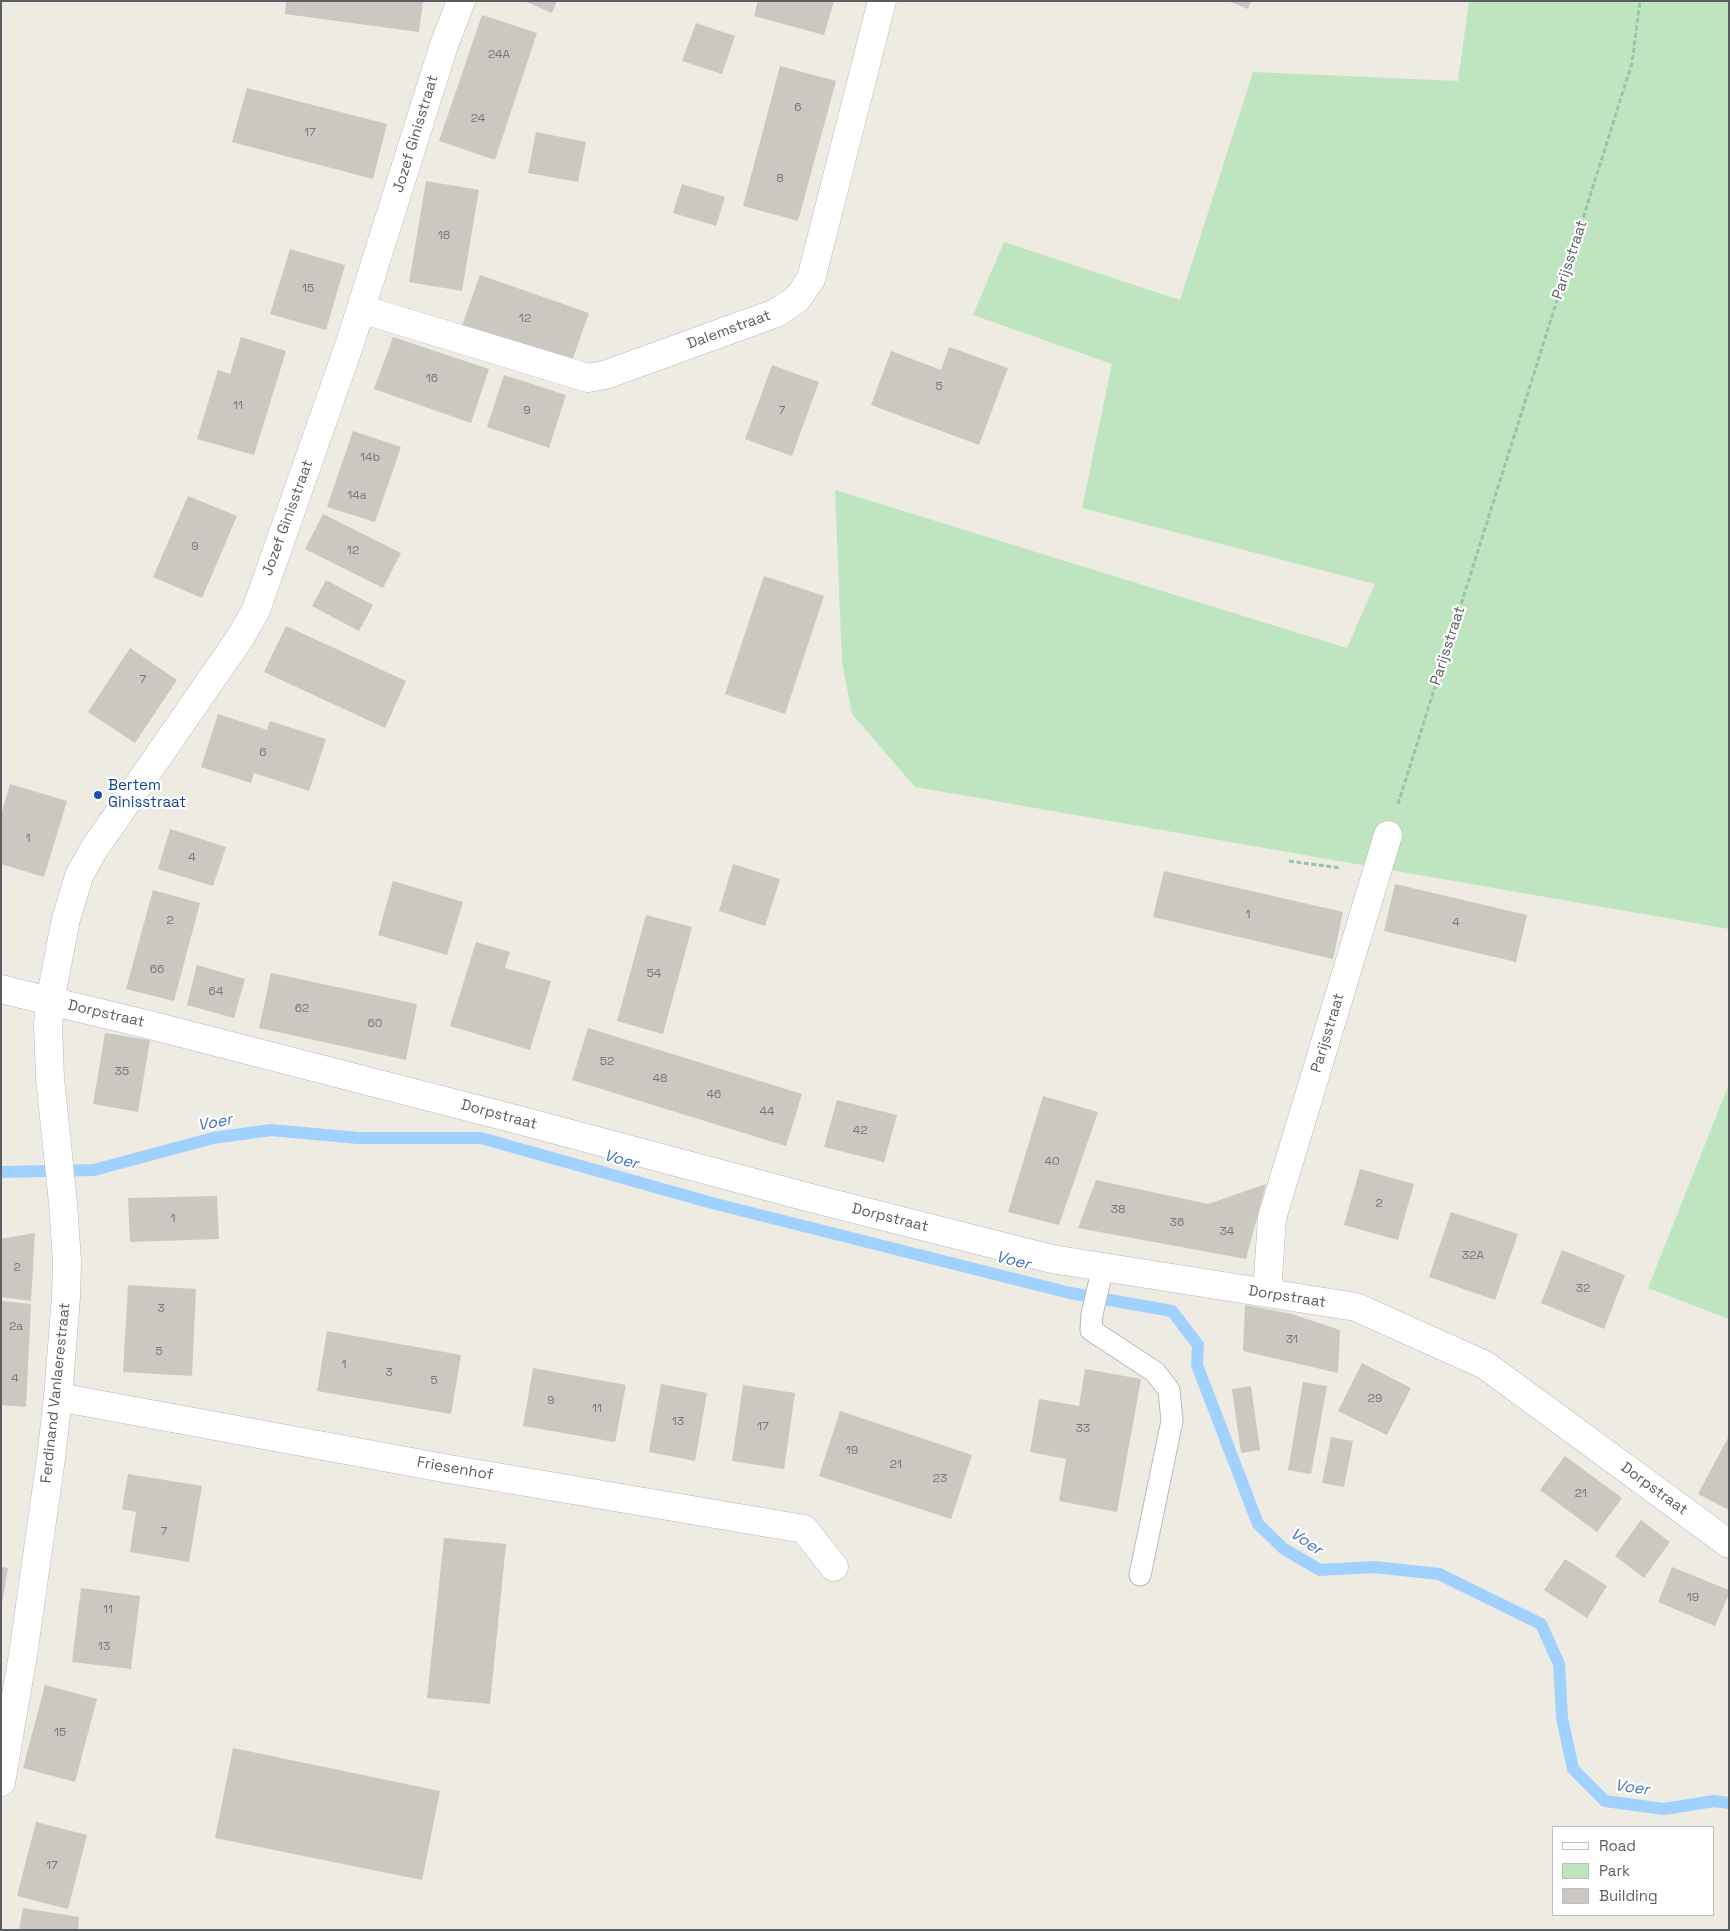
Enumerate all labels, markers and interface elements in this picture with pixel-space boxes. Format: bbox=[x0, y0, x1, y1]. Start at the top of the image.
house number: 24A bbox=[488, 48, 510, 62]
street label: Jozef Ginisstraat bbox=[390, 73, 442, 195]
house number: 6 bbox=[794, 101, 802, 115]
house number: 24 bbox=[471, 112, 485, 126]
house number: 17 bbox=[304, 126, 316, 140]
house number: 8 bbox=[776, 172, 784, 186]
street label: Parijsstraat bbox=[1549, 218, 1591, 302]
house number: 18 bbox=[438, 229, 450, 243]
house number: 15 bbox=[302, 282, 314, 296]
street label: Dalemstraat bbox=[685, 307, 773, 353]
house number: 12 bbox=[519, 312, 531, 326]
house number: 16 bbox=[426, 372, 438, 386]
house number: 5 bbox=[935, 380, 943, 394]
house number: 11 bbox=[233, 399, 243, 413]
house number: 9 bbox=[523, 404, 531, 418]
house number: 7 bbox=[779, 404, 785, 418]
house number: 14b bbox=[360, 451, 380, 465]
street label: Jozef Ginisstraat bbox=[259, 458, 317, 578]
house number: 14a bbox=[347, 489, 367, 503]
house number: 9 bbox=[191, 540, 199, 554]
house number: 12 bbox=[347, 544, 359, 558]
street label: Parijsstraat bbox=[1427, 604, 1469, 688]
house number: 7 bbox=[140, 673, 146, 687]
house number: 6 bbox=[259, 746, 267, 760]
place label: Bertem Ginisstraat bbox=[108, 777, 186, 812]
marker: Bertem Ginisstraat bbox=[92, 789, 104, 801]
house number: 1 bbox=[25, 832, 31, 846]
house number: 4 bbox=[188, 851, 196, 865]
house number: 1 bbox=[1245, 908, 1251, 922]
house number: 2 bbox=[166, 914, 174, 928]
house number: 4 bbox=[1452, 916, 1460, 930]
house number: 66 bbox=[150, 963, 164, 977]
house number: 54 bbox=[647, 967, 661, 981]
house number: 64 bbox=[209, 985, 223, 999]
street label: Parijsstraat bbox=[1307, 991, 1349, 1075]
street label: Dorpstraat bbox=[66, 996, 146, 1032]
house number: 62 bbox=[295, 1002, 309, 1016]
house number: 60 bbox=[367, 1017, 383, 1031]
house number: 52 bbox=[600, 1055, 614, 1069]
house number: 35 bbox=[115, 1065, 129, 1079]
house number: 48 bbox=[653, 1072, 667, 1086]
house number: 46 bbox=[707, 1088, 721, 1102]
street label: Dorpstraat bbox=[459, 1096, 539, 1134]
house number: 44 bbox=[760, 1105, 774, 1119]
water label: Voer bbox=[196, 1110, 234, 1136]
house number: 42 bbox=[853, 1124, 867, 1138]
water label: Voer bbox=[602, 1146, 640, 1174]
house number: 40 bbox=[1044, 1155, 1060, 1169]
house number: 2 bbox=[1375, 1197, 1383, 1211]
street label: Dorpstraat bbox=[850, 1200, 930, 1236]
house number: 38 bbox=[1111, 1203, 1125, 1217]
house number: 1 bbox=[170, 1212, 176, 1226]
house number: 36 bbox=[1170, 1216, 1184, 1230]
house number: 34 bbox=[1220, 1225, 1234, 1239]
water label: Voer bbox=[994, 1247, 1032, 1275]
house number: 32A bbox=[1462, 1249, 1484, 1263]
house number: 2 bbox=[13, 1261, 21, 1275]
street label: Dorpstraat bbox=[1247, 1282, 1327, 1312]
house number: 32 bbox=[1576, 1282, 1590, 1296]
street label: Ferdinand Vanlaerestraat bbox=[38, 1302, 74, 1484]
house number: 3 bbox=[157, 1302, 165, 1316]
house number: 2a bbox=[9, 1320, 23, 1334]
house number: 31 bbox=[1286, 1333, 1298, 1347]
house number: 5 bbox=[155, 1345, 163, 1359]
house number: 1 bbox=[341, 1358, 347, 1372]
house number: 3 bbox=[385, 1366, 393, 1380]
house number: 4 bbox=[11, 1372, 19, 1386]
house number: 5 bbox=[430, 1374, 438, 1388]
house number: 29 bbox=[1368, 1392, 1382, 1406]
house number: 9 bbox=[547, 1394, 555, 1408]
house number: 11 bbox=[592, 1402, 602, 1416]
house number: 13 bbox=[672, 1415, 684, 1429]
house number: 17 bbox=[757, 1420, 769, 1434]
house number: 33 bbox=[1076, 1422, 1090, 1436]
house number: 19 bbox=[846, 1444, 858, 1458]
street label: Friesenhof bbox=[415, 1453, 495, 1485]
house number: 21 bbox=[890, 1458, 902, 1472]
street label: Dorpstraat bbox=[1617, 1459, 1691, 1519]
house number: 23 bbox=[933, 1472, 947, 1486]
house number: 21 bbox=[1575, 1487, 1587, 1501]
water label: Voer bbox=[1286, 1524, 1326, 1560]
house number: 7 bbox=[161, 1525, 167, 1539]
house number: 19 bbox=[1687, 1591, 1699, 1605]
house number: 11 bbox=[103, 1603, 113, 1617]
house number: 13 bbox=[98, 1640, 110, 1654]
house number: 15 bbox=[54, 1726, 66, 1740]
water label: Voer bbox=[1613, 1776, 1651, 1800]
legend bbox=[1552, 1826, 1715, 1916]
text: Road bbox=[1599, 1836, 1636, 1855]
house number: 17 bbox=[46, 1859, 58, 1873]
text: Park bbox=[1599, 1861, 1630, 1880]
text: Building bbox=[1599, 1886, 1658, 1905]

